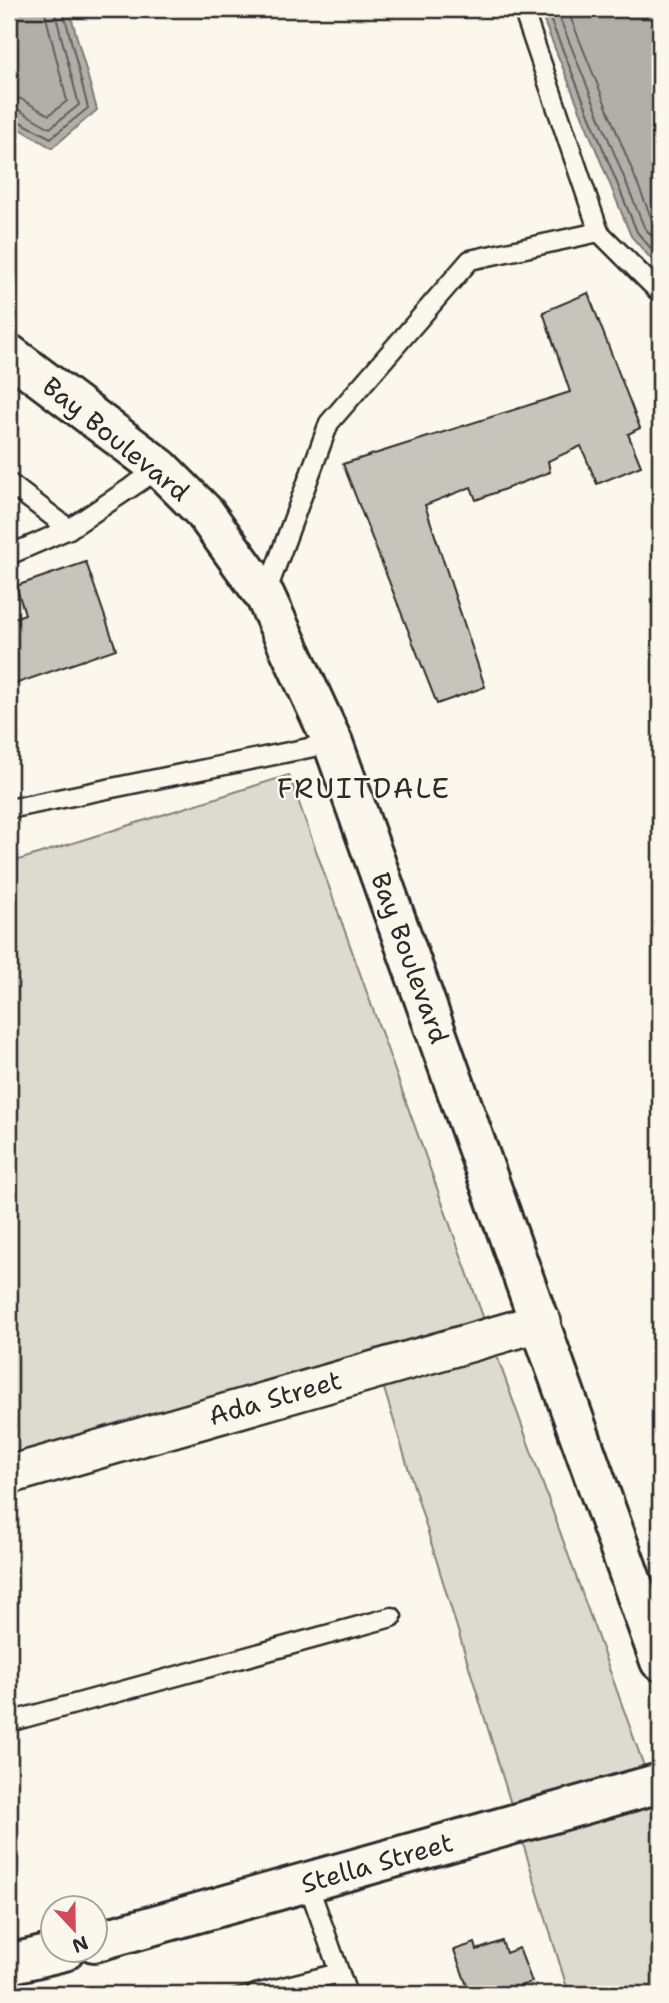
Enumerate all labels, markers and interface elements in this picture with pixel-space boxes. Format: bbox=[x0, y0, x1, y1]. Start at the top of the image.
street label: Bay Boulevard bbox=[36, 369, 197, 509]
district label: FRUITDALE bbox=[277, 769, 451, 807]
street label: Bay Boulevard bbox=[363, 867, 458, 1048]
street label: Ada Street bbox=[204, 1362, 345, 1433]
street label: Stella Street bbox=[297, 1824, 457, 1901]
north arrow bbox=[38, 1895, 108, 1965]
text: N bbox=[69, 1930, 92, 1959]

